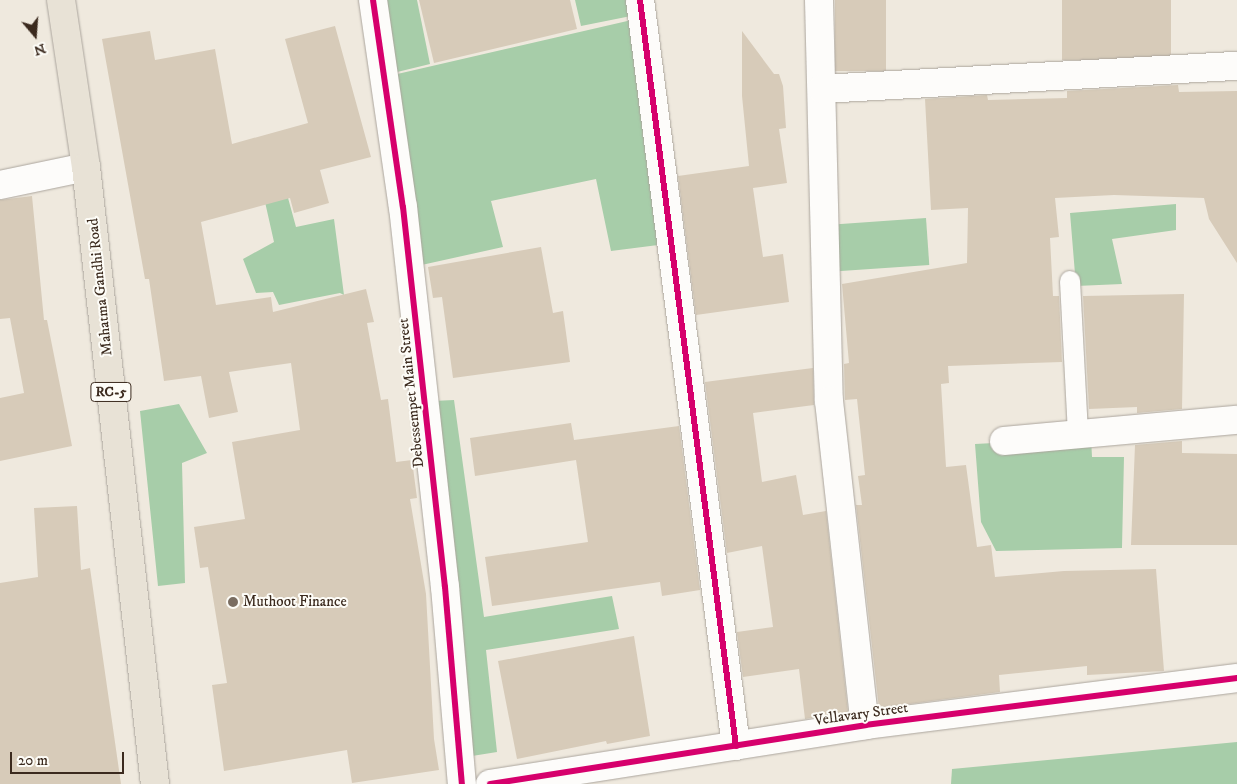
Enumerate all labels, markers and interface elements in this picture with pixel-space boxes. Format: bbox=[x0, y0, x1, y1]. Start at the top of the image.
north arrow bbox=[10, 10, 60, 60]
text: N bbox=[31, 39, 48, 60]
street label: Mahatma Gandhi Road bbox=[84, 217, 116, 357]
street label: Debessempet Main Street bbox=[394, 317, 428, 469]
road number: RC-5 bbox=[90, 381, 132, 404]
place label: Muthoot Finance bbox=[243, 593, 347, 611]
marker: Muthoot Finance bbox=[227, 596, 239, 608]
street label: Vellavary Street bbox=[813, 699, 909, 729]
scale bar bbox=[12, 742, 126, 774]
text: 20 m bbox=[18, 751, 48, 770]

